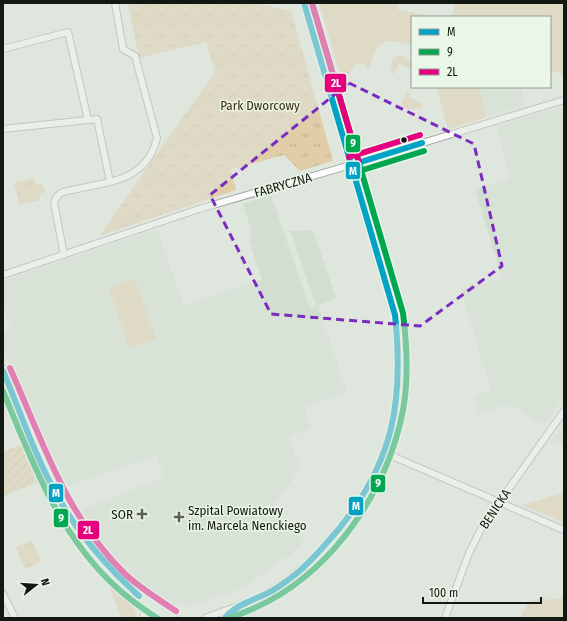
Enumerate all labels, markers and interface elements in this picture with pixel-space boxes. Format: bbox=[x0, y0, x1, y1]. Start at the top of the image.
legend bbox=[411, 16, 551, 88]
text: M bbox=[447, 25, 456, 39]
text: 9 bbox=[447, 45, 453, 59]
text: 2L bbox=[447, 65, 458, 79]
line badge: 2L bbox=[324, 73, 347, 93]
text: 2L bbox=[330, 77, 342, 90]
park label: Park Dworcowy bbox=[220, 98, 300, 113]
line badge: 9 bbox=[345, 134, 361, 153]
unlabelled marker bbox=[399, 135, 409, 145]
text: 9 bbox=[350, 137, 356, 150]
line badge: M bbox=[345, 161, 361, 180]
text: M bbox=[349, 165, 357, 178]
street label: FABRYCZNA bbox=[252, 170, 314, 200]
line badge: 9 bbox=[370, 474, 386, 493]
text: 9 bbox=[375, 477, 381, 490]
line badge: M bbox=[48, 483, 64, 503]
street label: BENICKA bbox=[476, 486, 514, 532]
text: M bbox=[52, 487, 60, 500]
line badge: M bbox=[348, 496, 364, 516]
text: M bbox=[352, 500, 360, 513]
place label: Szpital Powiatowy im. Marcela Nenckiego bbox=[188, 503, 307, 533]
place label: SOR bbox=[111, 507, 133, 522]
line badge: 9 bbox=[53, 508, 69, 528]
marker: SOR bbox=[136, 508, 148, 520]
marker: Szpital Powiatowy im. Marcela Nenckiego bbox=[173, 511, 185, 523]
text: 9 bbox=[58, 512, 64, 525]
line badge: 2L bbox=[77, 520, 100, 540]
text: 2L bbox=[82, 524, 94, 537]
north arrow bbox=[16, 565, 56, 605]
text: N bbox=[38, 577, 52, 587]
scale bar bbox=[423, 579, 541, 605]
text: 100 m bbox=[429, 586, 458, 600]

